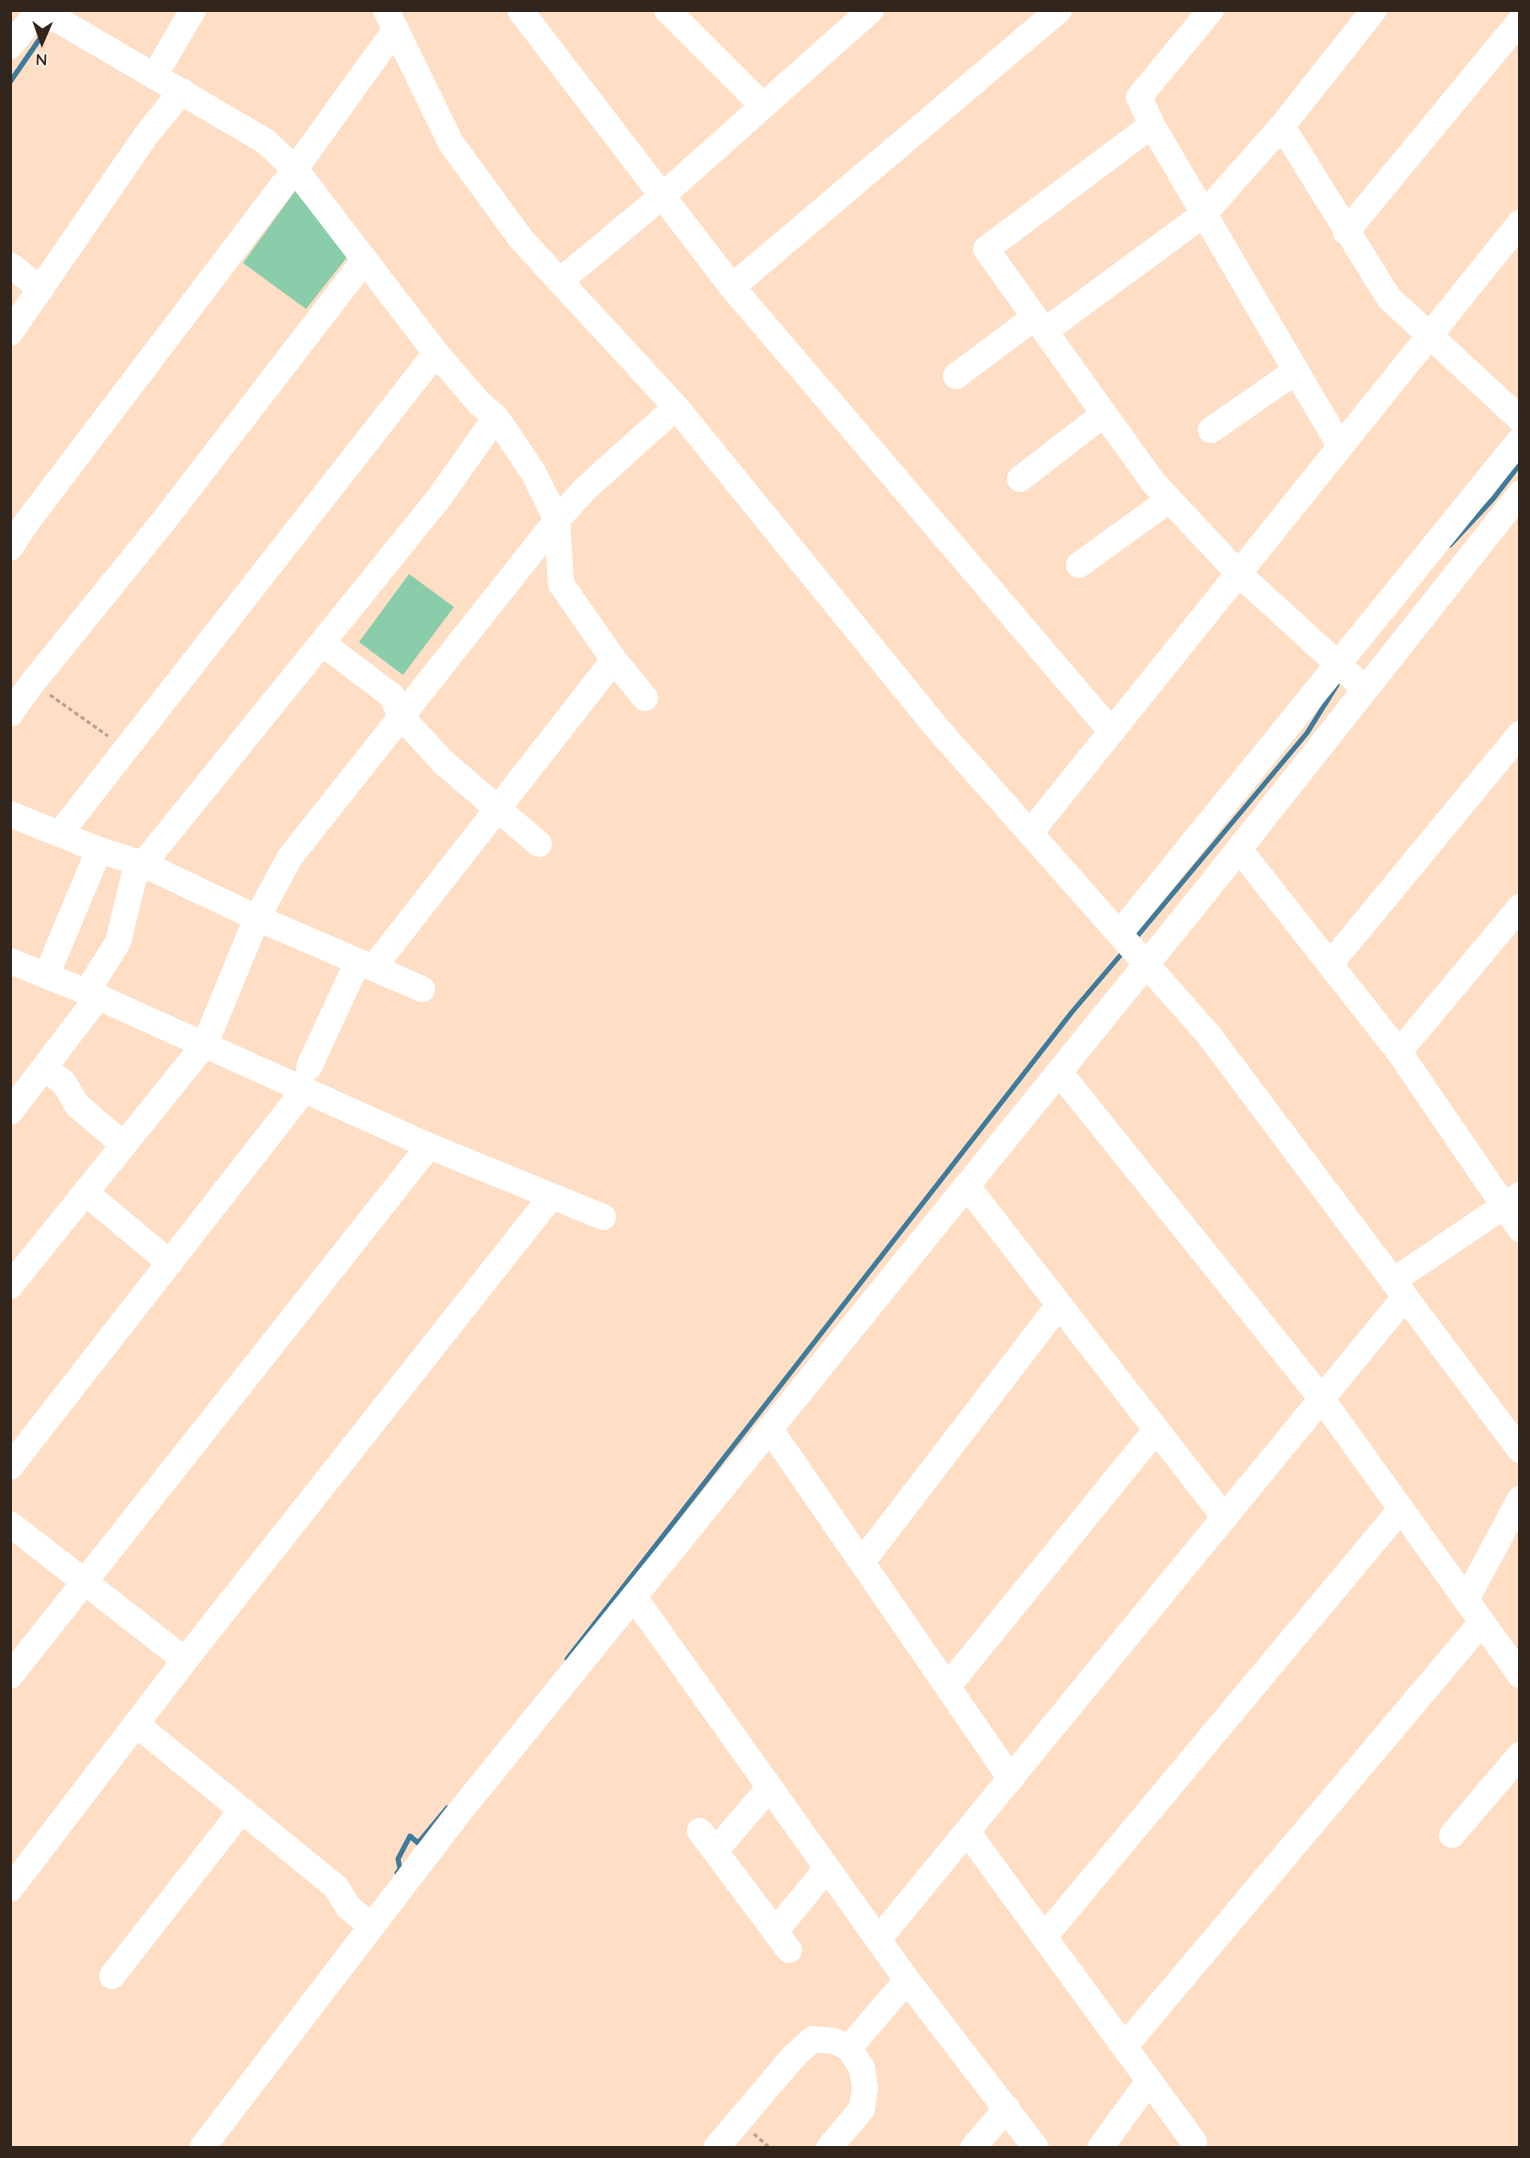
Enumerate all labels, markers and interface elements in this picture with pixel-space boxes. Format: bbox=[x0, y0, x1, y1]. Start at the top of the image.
north arrow bbox=[12, 12, 72, 72]
text: N bbox=[35, 50, 48, 70]

